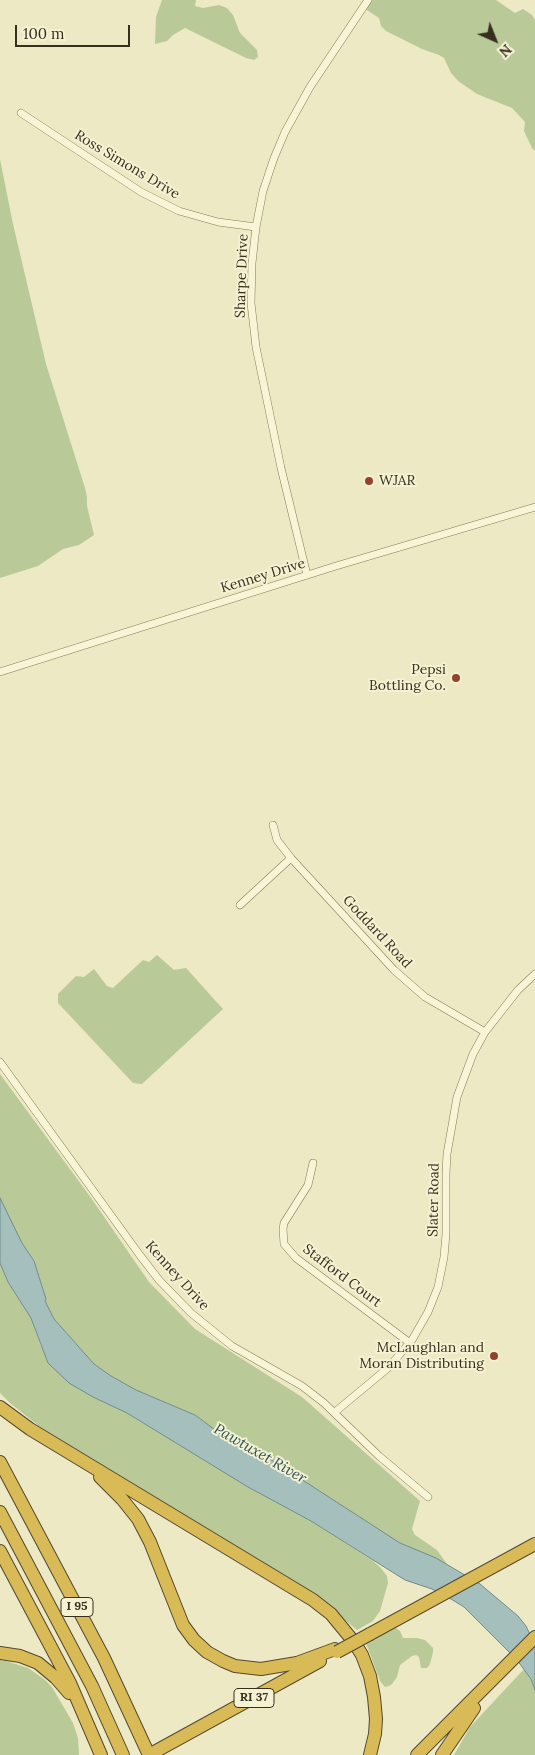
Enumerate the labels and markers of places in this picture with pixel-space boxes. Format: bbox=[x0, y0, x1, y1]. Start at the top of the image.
place label: WJAR bbox=[379, 473, 415, 489]
marker: WJAR bbox=[363, 475, 375, 487]
place label: Pepsi Bottling Co. bbox=[369, 662, 446, 694]
marker: Pepsi Bottling Co. bbox=[450, 672, 462, 684]
place label: McLaughlan and Moran Distributing bbox=[359, 1340, 484, 1372]
marker: McLaughlan and Moran Distributing bbox=[488, 1350, 500, 1362]

